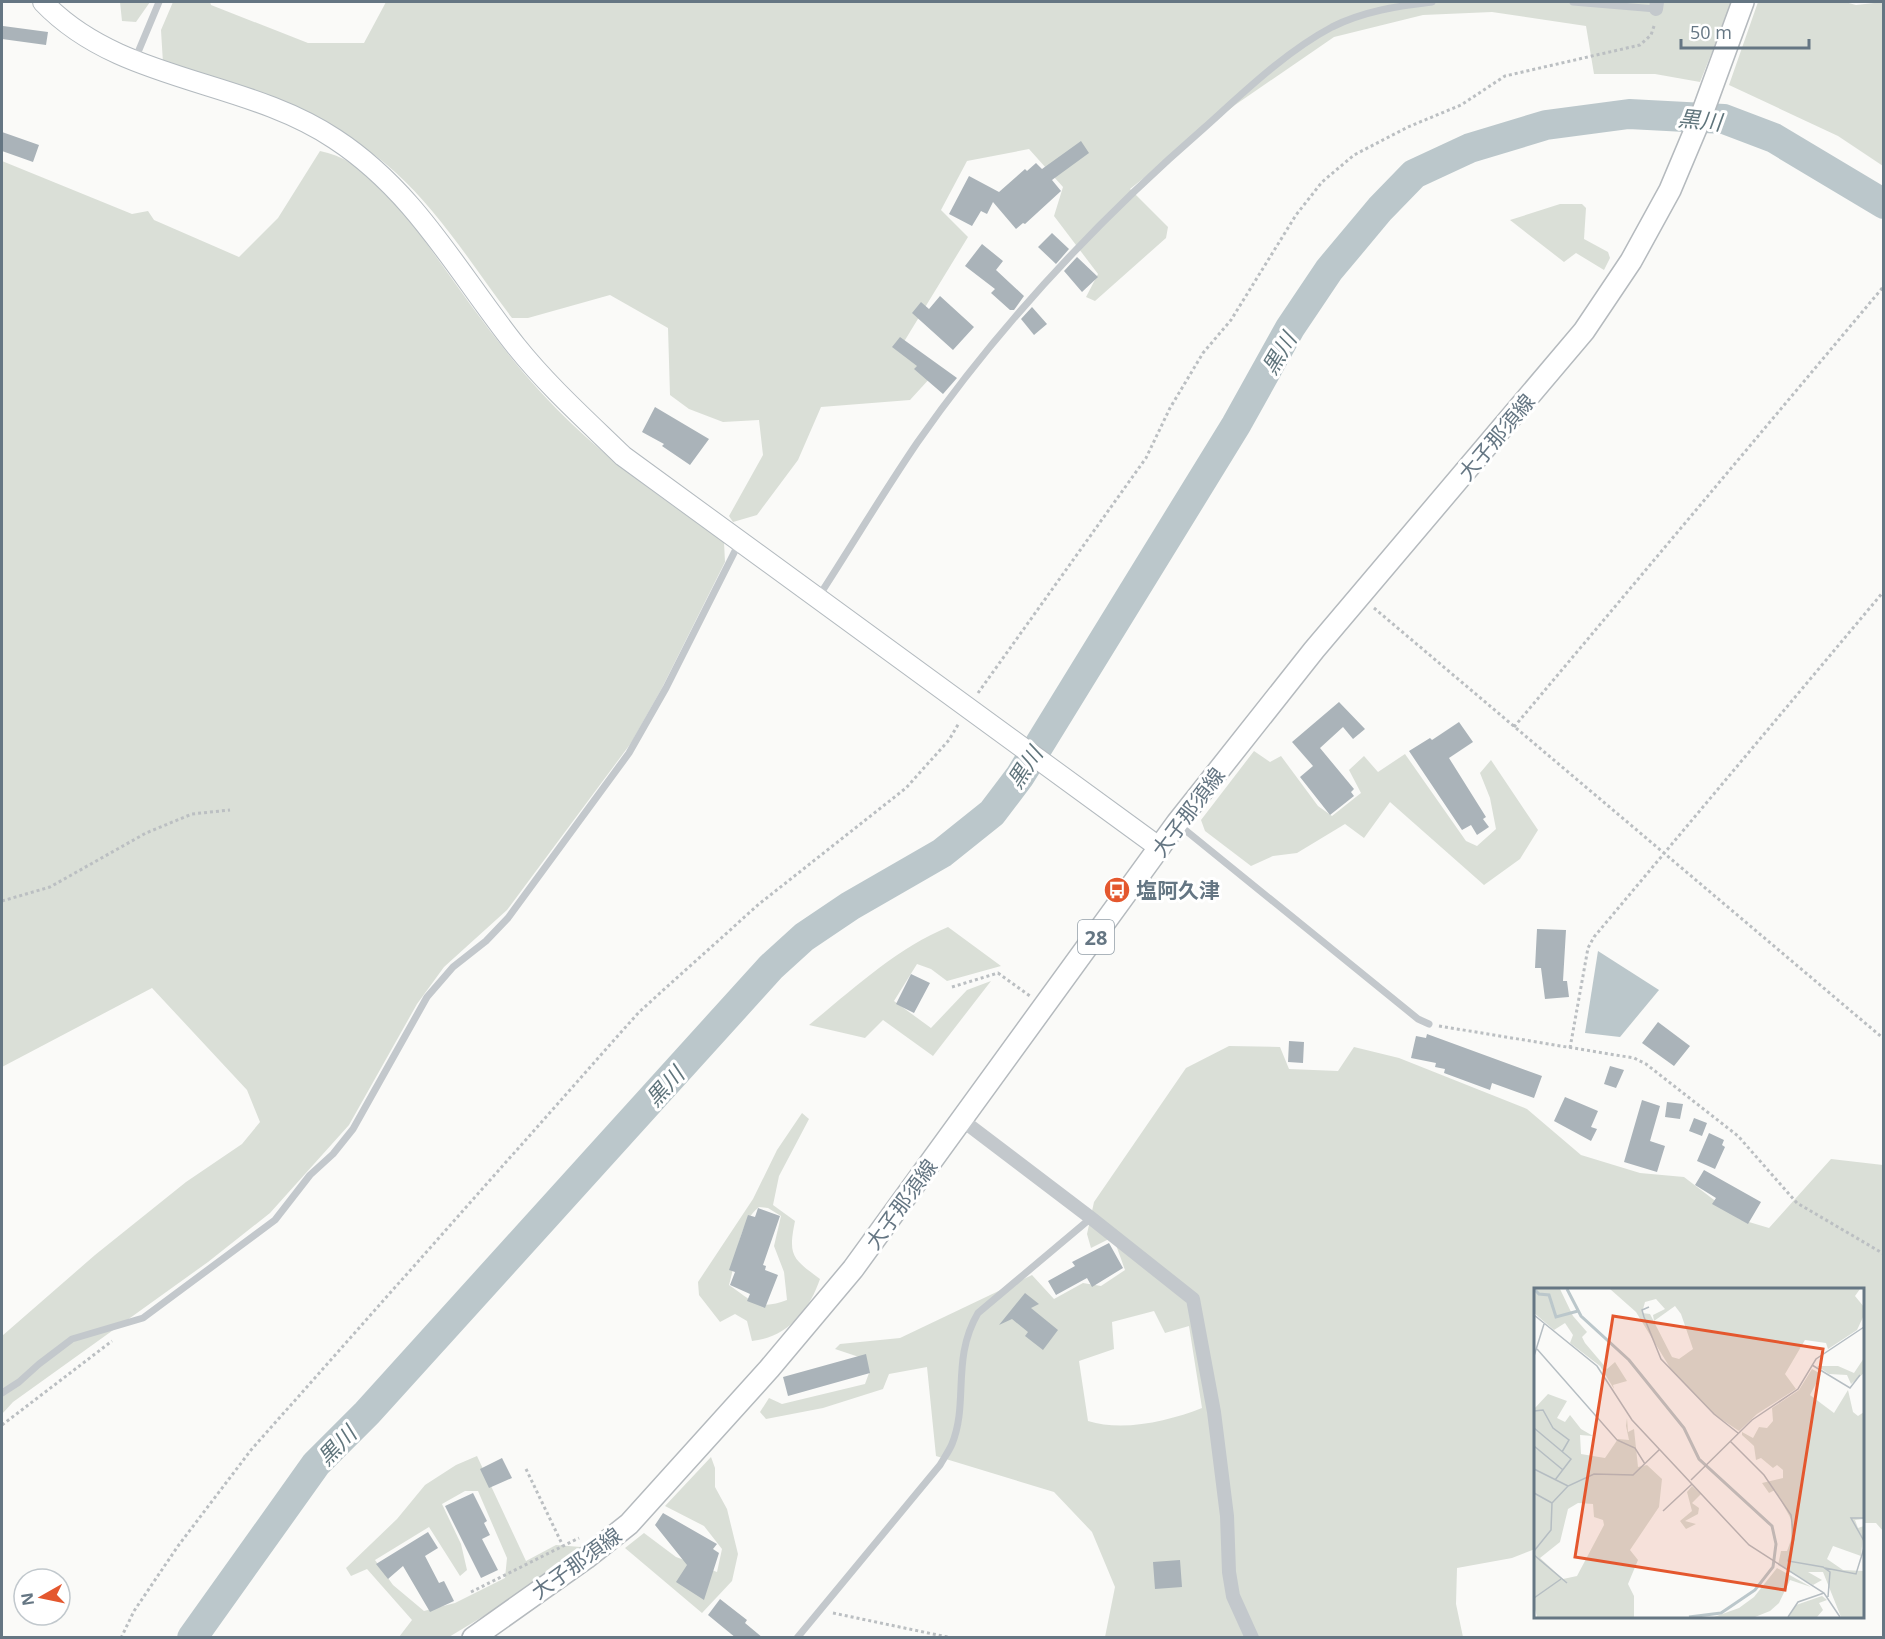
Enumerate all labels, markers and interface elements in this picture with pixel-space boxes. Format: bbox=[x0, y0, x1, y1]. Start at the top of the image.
scale bar bbox=[1681, 12, 1808, 50]
text: 50 m bbox=[1690, 20, 1732, 44]
water label: 黒川 bbox=[1677, 102, 1725, 136]
water label: 黒川 bbox=[1254, 325, 1303, 380]
street label: 大子那須線 bbox=[1452, 388, 1540, 486]
water label: 黒川 bbox=[999, 739, 1050, 794]
street label: 大子那須線 bbox=[1145, 762, 1231, 862]
bus stop icon: 塩阿久津 bbox=[1102, 875, 1132, 905]
place label: 塩阿久津 bbox=[1136, 876, 1220, 904]
road number: 28 bbox=[1078, 920, 1114, 954]
water label: 黒川 bbox=[638, 1058, 691, 1112]
street label: 大子那須線 bbox=[859, 1153, 943, 1255]
inset map bbox=[1534, 1288, 1864, 1618]
water label: 黒川 bbox=[310, 1417, 363, 1471]
street label: 大子那須線 bbox=[525, 1521, 627, 1605]
north arrow bbox=[12, 1567, 72, 1627]
text: N bbox=[15, 1591, 39, 1607]

